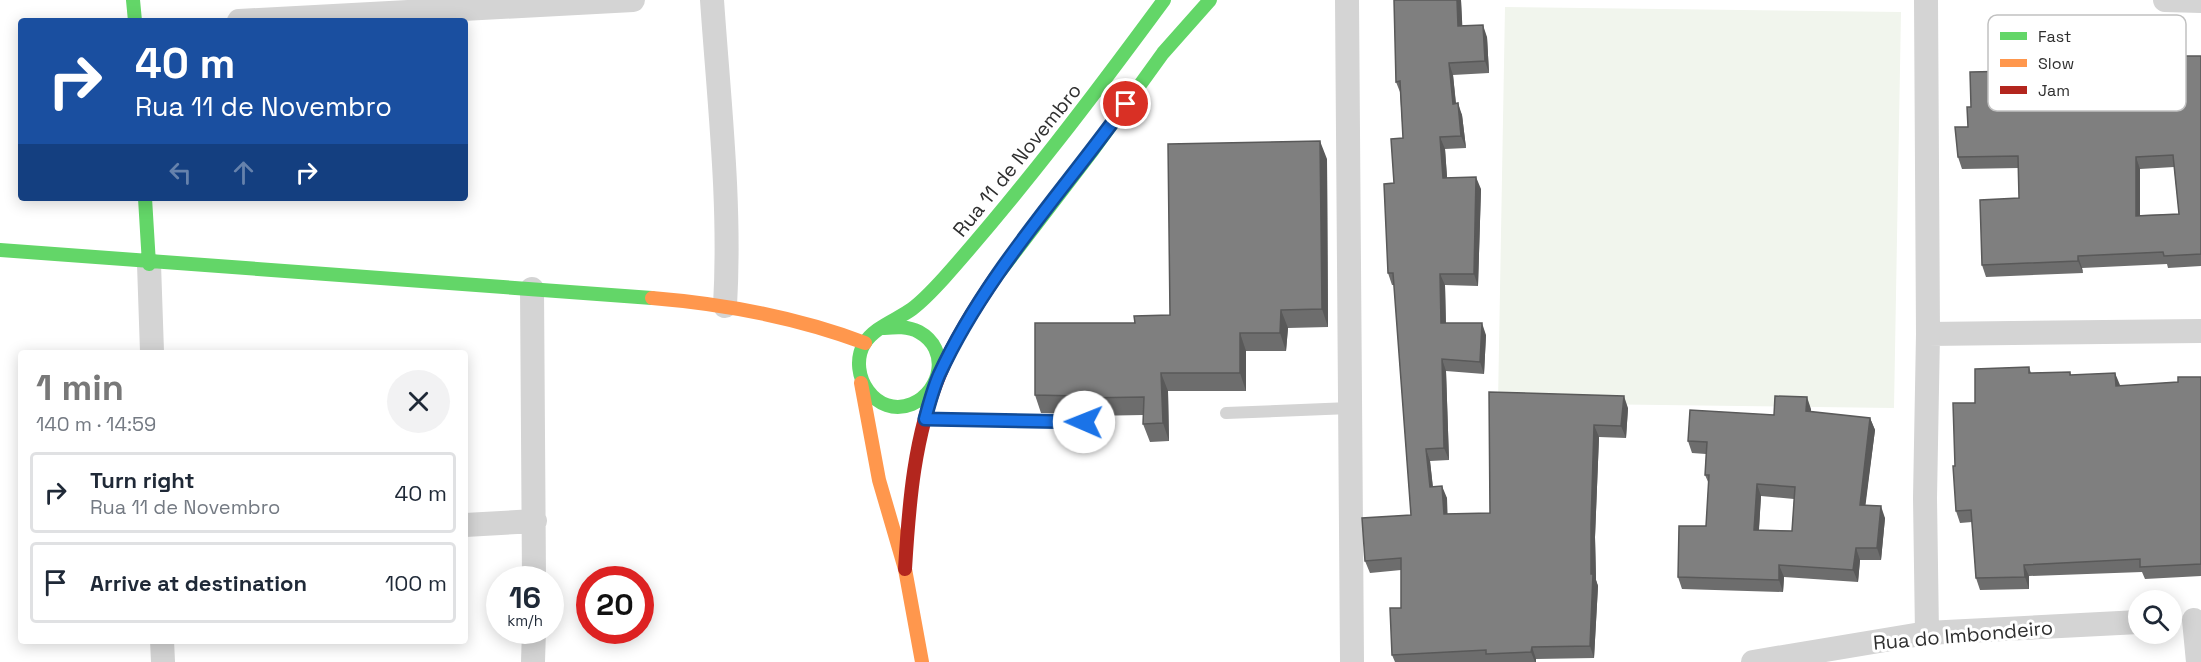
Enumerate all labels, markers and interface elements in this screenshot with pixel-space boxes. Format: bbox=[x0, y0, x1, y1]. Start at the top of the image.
legend bbox=[1988, 15, 2186, 111]
text: Fast bbox=[2038, 26, 2071, 47]
text: 40 m bbox=[135, 37, 235, 90]
icon: right bbox=[36, 42, 114, 120]
text: Slow bbox=[2038, 53, 2074, 74]
street label: Rua 11 de Novembro bbox=[947, 78, 1087, 242]
pin bbox=[1100, 78, 1151, 129]
text: Jam bbox=[2038, 80, 2070, 101]
icon: arrive bbox=[1109, 87, 1142, 120]
text: Rua 11 de Novembro bbox=[135, 89, 392, 124]
icon: left bbox=[164, 156, 197, 189]
icon: ahead bbox=[227, 156, 260, 189]
icon: right bbox=[290, 156, 323, 189]
text: 1 min bbox=[36, 365, 124, 411]
button: close bbox=[387, 370, 450, 433]
position arrow bbox=[1052, 390, 1116, 454]
text: 140 m · 14:59 bbox=[36, 411, 156, 437]
text: Turn right bbox=[90, 466, 195, 494]
icon: right bbox=[39, 476, 72, 509]
text: 40 m bbox=[395, 479, 447, 507]
text: Rua 11 de Novembro bbox=[90, 494, 280, 520]
icon: arrive bbox=[39, 566, 72, 599]
speed limit sign: 20 bbox=[576, 566, 654, 644]
text: Arrive at destination bbox=[90, 569, 307, 597]
text: 100 m bbox=[385, 569, 447, 597]
text: 16 bbox=[509, 578, 541, 617]
map controls bbox=[2128, 590, 2182, 644]
button: search bbox=[2128, 590, 2182, 644]
text: km/h bbox=[507, 611, 543, 630]
street label: Rua do Imbondeiro bbox=[1872, 614, 2054, 656]

